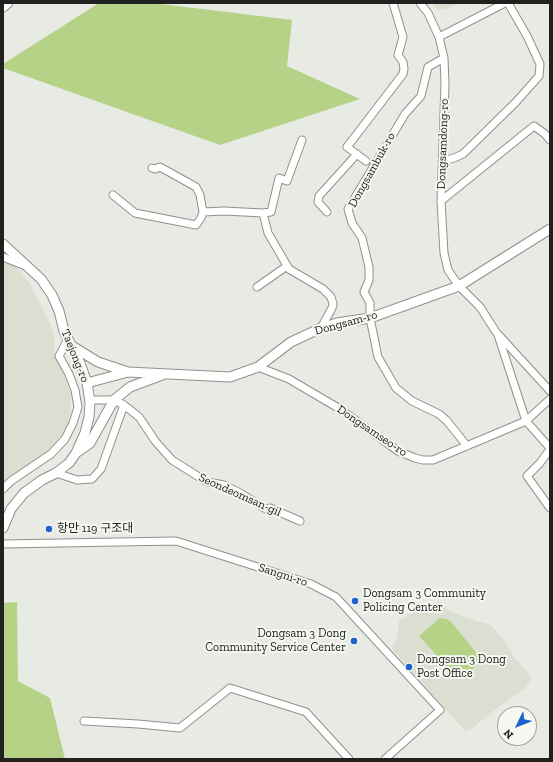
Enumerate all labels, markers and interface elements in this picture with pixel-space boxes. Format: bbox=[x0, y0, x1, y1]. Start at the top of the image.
street label: Dongsamdong-ro bbox=[434, 98, 452, 190]
street label: Dongsambuk-ro bbox=[345, 130, 399, 210]
street label: Dongsam-ro bbox=[313, 308, 379, 338]
street label: Taejong-ro bbox=[58, 327, 92, 385]
street label: Dongsamseo-ro bbox=[334, 402, 410, 460]
street label: Seondeomsan-gil bbox=[196, 470, 284, 520]
place label: 항만 119 구조대 bbox=[57, 522, 133, 536]
marker: 항만 119 구조대 bbox=[44, 524, 54, 534]
street label: Sangni-ro bbox=[257, 560, 309, 590]
place label: Dongsam 3 Community Policing Center bbox=[363, 587, 486, 615]
marker: Dongsam 3 Community Policing Center bbox=[350, 596, 360, 606]
place label: Dongsam 3 Dong Community Service Center bbox=[205, 627, 346, 655]
marker: Dongsam 3 Dong Community Service Center bbox=[349, 636, 359, 646]
place label: Dongsam 3 Dong Post Office bbox=[417, 653, 506, 681]
marker: Dongsam 3 Dong Post Office bbox=[404, 662, 414, 672]
north arrow bbox=[497, 706, 537, 746]
text: N bbox=[501, 726, 516, 741]

